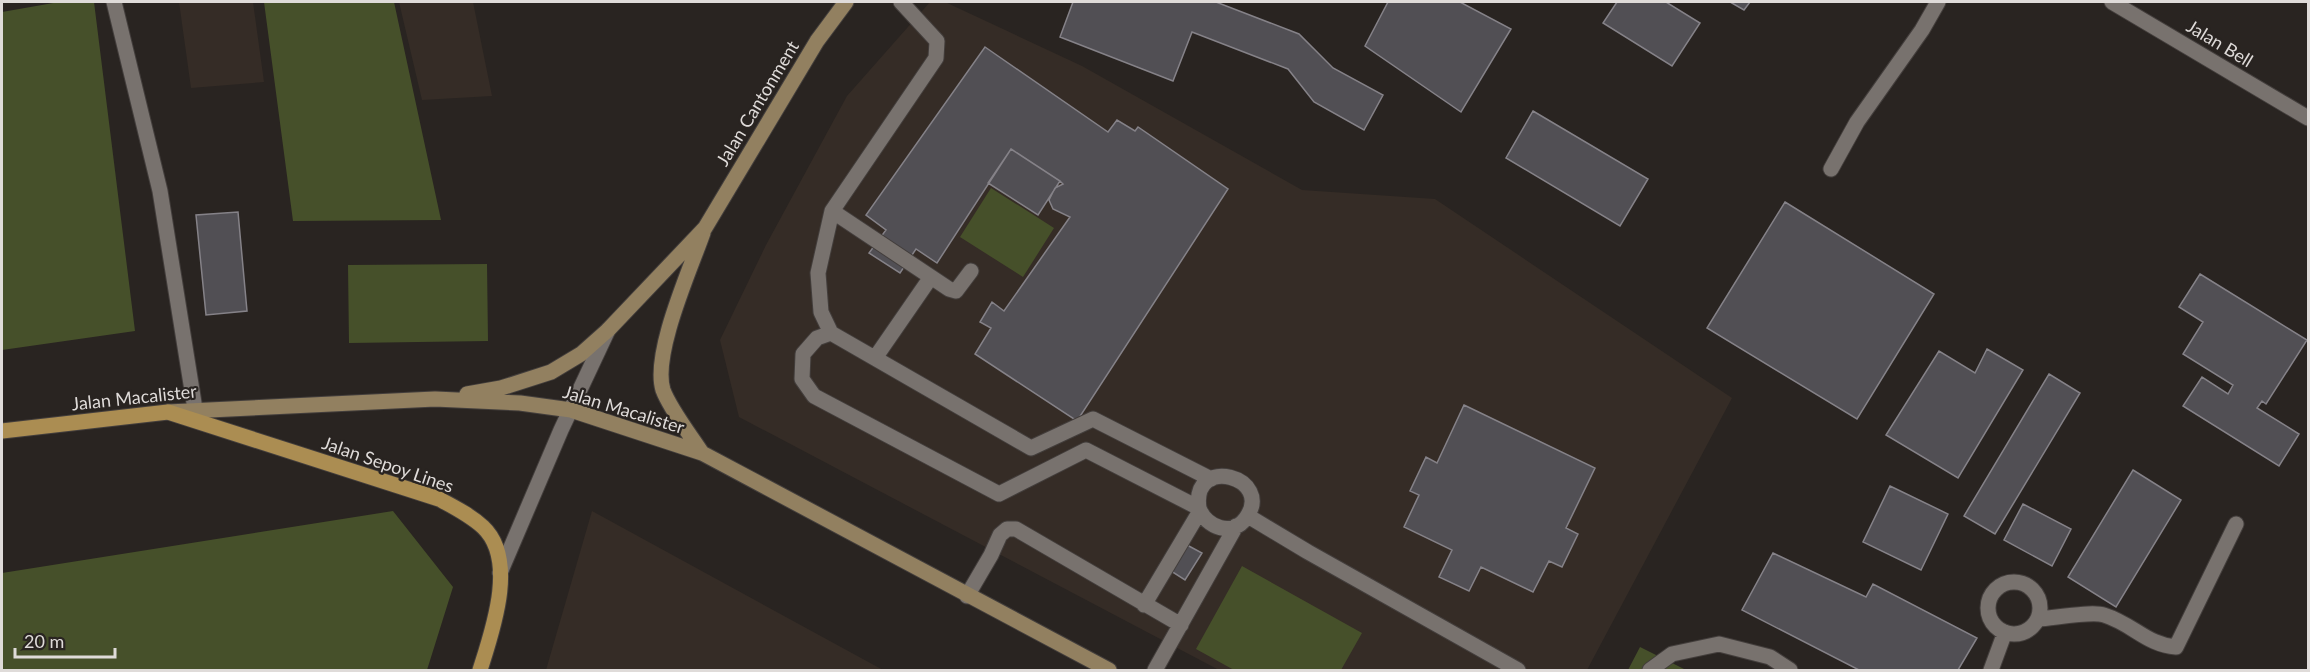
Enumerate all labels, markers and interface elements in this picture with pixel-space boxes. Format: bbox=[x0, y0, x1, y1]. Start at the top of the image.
street label: Jalan Bell bbox=[2183, 15, 2257, 71]
street label: Jalan Cantonment bbox=[711, 36, 803, 170]
street label: Jalan Macalister bbox=[70, 379, 198, 415]
street label: Jalan Macalister bbox=[561, 380, 688, 438]
street label: Jalan Sepoy Lines bbox=[319, 431, 457, 497]
scale bar bbox=[15, 621, 116, 659]
text: 20 m bbox=[24, 630, 64, 652]

